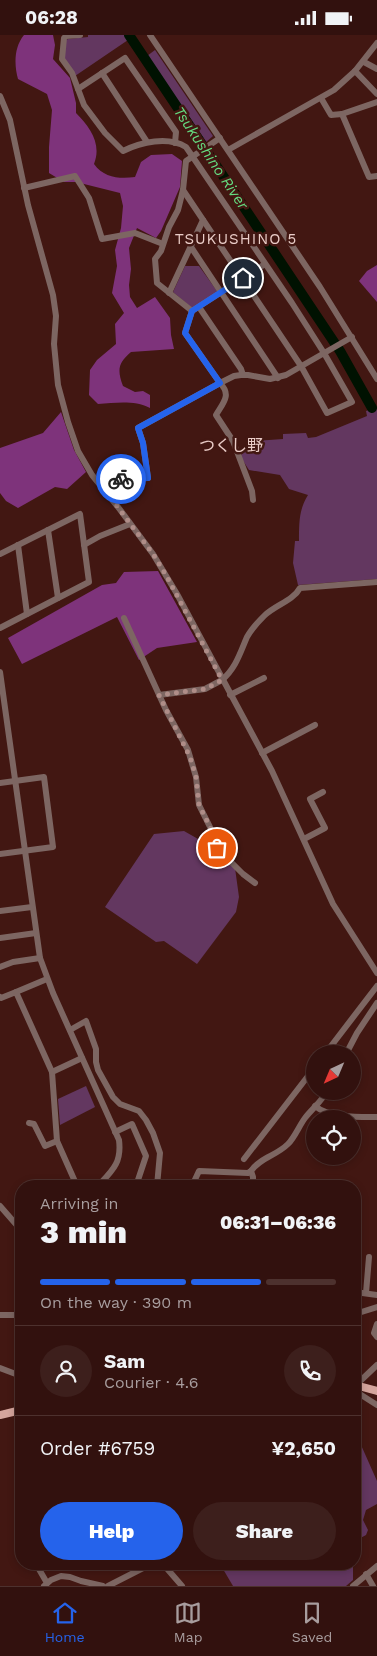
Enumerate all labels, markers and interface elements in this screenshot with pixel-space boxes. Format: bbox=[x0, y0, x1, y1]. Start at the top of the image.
text: 06:28 bbox=[25, 6, 78, 29]
water label: Tsukushino River bbox=[170, 103, 253, 214]
district label: TSUKUSHINO 5 bbox=[175, 230, 297, 248]
pin bbox=[222, 257, 264, 299]
icon: home bbox=[229, 264, 257, 292]
district label: つくし野 bbox=[199, 436, 263, 455]
courier bbox=[96, 454, 146, 504]
icon: bike bbox=[107, 465, 135, 493]
pin bbox=[196, 827, 238, 869]
icon: bag bbox=[203, 834, 231, 862]
north arrow bbox=[306, 1045, 361, 1100]
map controls bbox=[306, 1045, 361, 1165]
button: locate bbox=[306, 1110, 361, 1165]
text: Arriving in bbox=[40, 1194, 118, 1213]
text: 06:31–06:36 bbox=[220, 1211, 336, 1234]
text: 3 min bbox=[40, 1213, 127, 1251]
text: On the way · 390 m bbox=[40, 1293, 192, 1312]
button: person bbox=[40, 1345, 92, 1397]
button: phone bbox=[284, 1345, 336, 1397]
text: Sam bbox=[104, 1350, 145, 1373]
text: Courier · 4.6 bbox=[104, 1373, 199, 1392]
text: Order #6759 bbox=[40, 1437, 155, 1460]
text: ¥2,650 bbox=[272, 1437, 336, 1460]
button: Help bbox=[40, 1502, 183, 1560]
button: Share bbox=[193, 1502, 336, 1560]
tab: Home bbox=[45, 1599, 85, 1645]
tab: Map bbox=[174, 1599, 202, 1645]
tab: Saved bbox=[292, 1599, 332, 1645]

